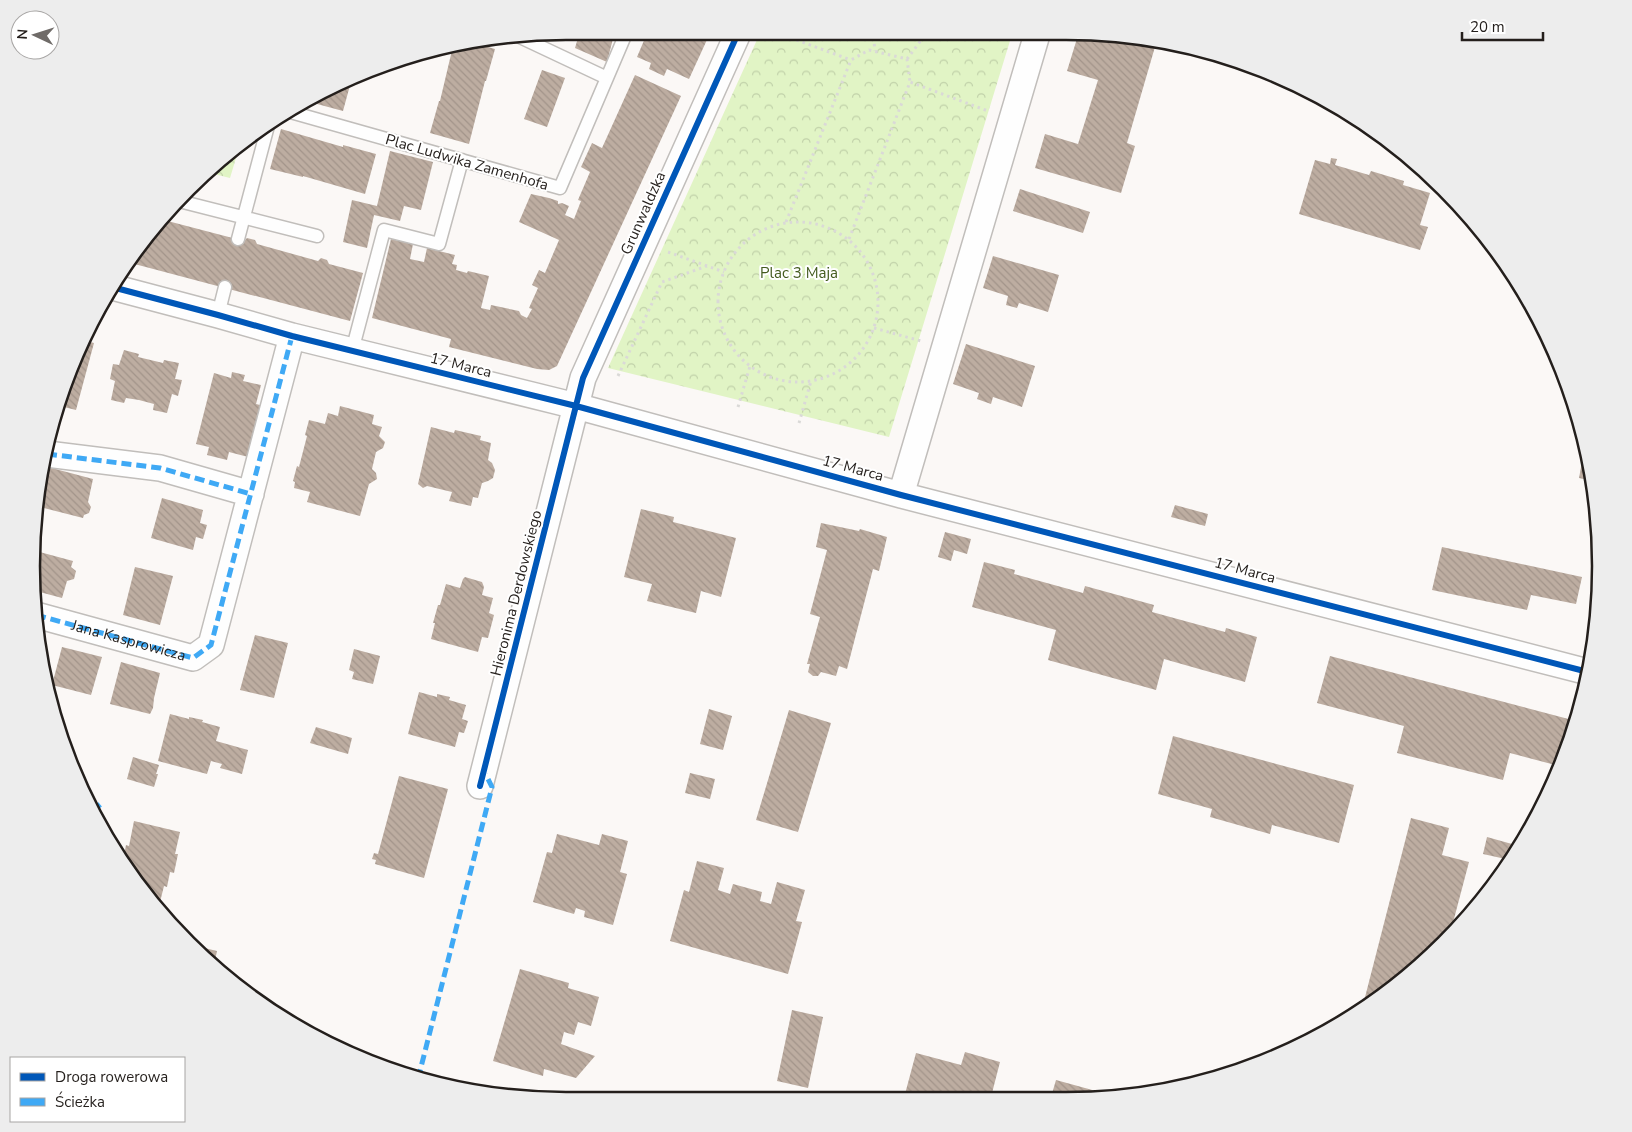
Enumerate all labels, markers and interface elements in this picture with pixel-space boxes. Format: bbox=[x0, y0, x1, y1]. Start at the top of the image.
north arrow bbox=[10, 10, 60, 60]
scale bar bbox=[1462, 10, 1543, 42]
text: 20 m bbox=[1470, 17, 1505, 37]
text: N bbox=[13, 28, 32, 40]
street label: Plac Ludwika Zamenhofa bbox=[383, 129, 551, 195]
street label: Grunwaldzka bbox=[616, 168, 670, 258]
park label: Plac 3 Maja bbox=[760, 263, 838, 283]
street label: 17 Marca bbox=[428, 348, 494, 382]
street label: 17 Marca bbox=[820, 450, 886, 486]
street label: Hieronima Derdowskiego bbox=[486, 508, 546, 678]
street label: 17 Marca bbox=[1212, 552, 1278, 588]
street label: Jana Kasprowicza bbox=[68, 615, 188, 666]
legend bbox=[10, 1057, 185, 1122]
text: Droga rowerowa bbox=[55, 1067, 168, 1087]
text: Ścieżka bbox=[55, 1091, 105, 1112]

